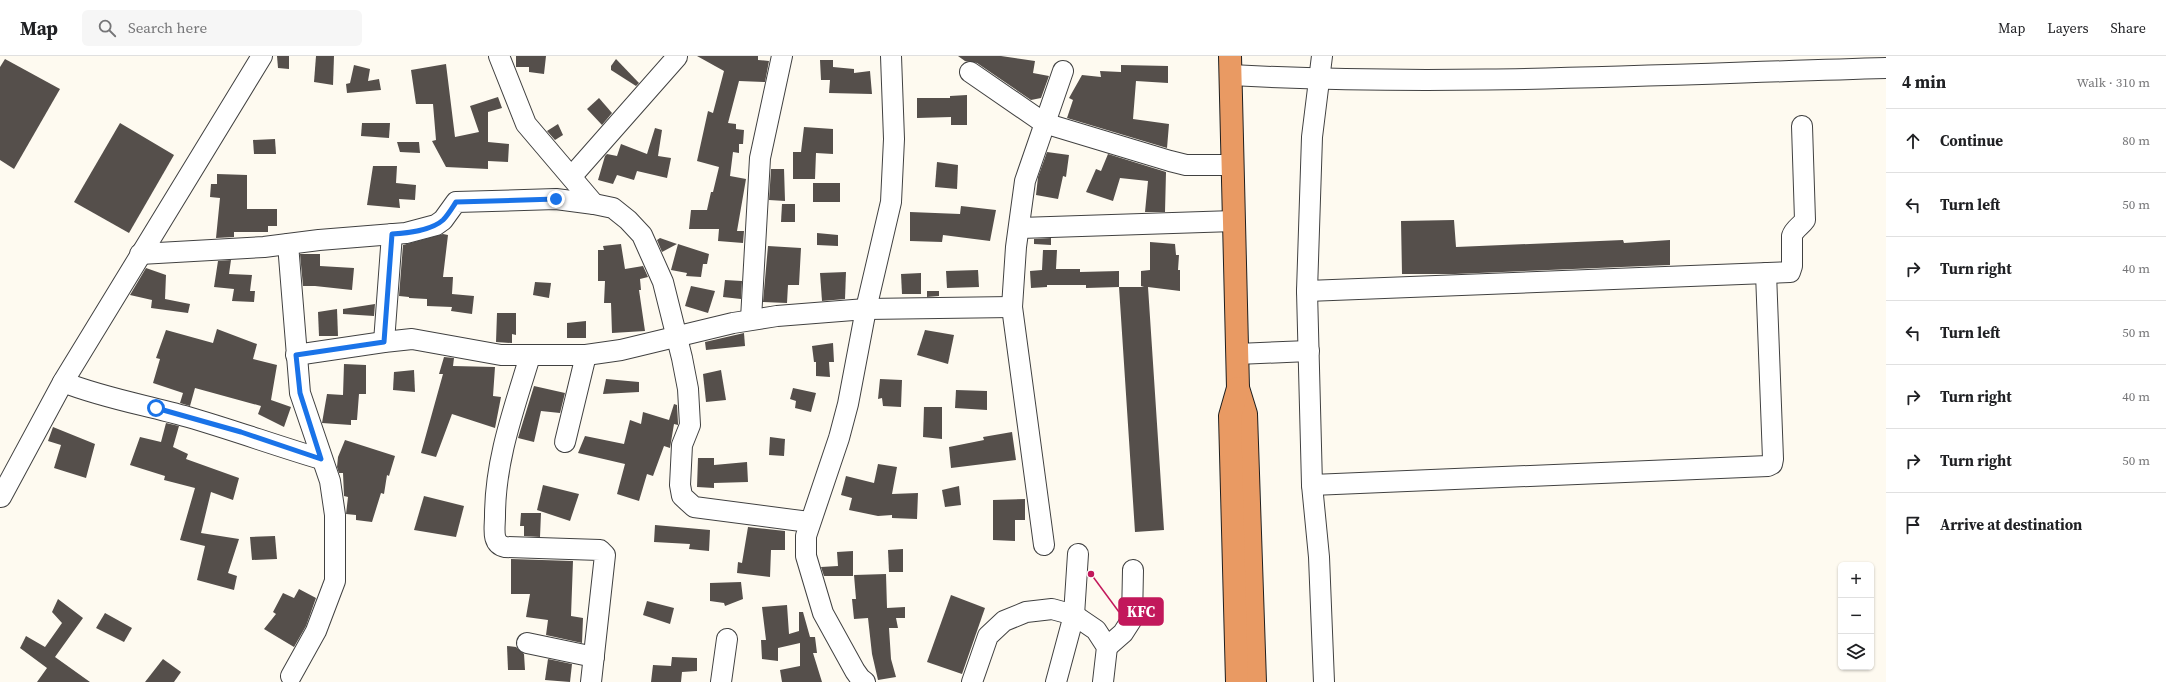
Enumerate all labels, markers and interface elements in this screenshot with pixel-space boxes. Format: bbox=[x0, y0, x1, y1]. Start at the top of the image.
search box bbox=[82, 10, 362, 46]
text: Map bbox=[20, 15, 58, 41]
icon: search bbox=[96, 17, 118, 39]
text: Search here bbox=[128, 17, 207, 38]
text: Map bbox=[1998, 18, 2025, 38]
text: Layers bbox=[2047, 18, 2089, 38]
text: Share bbox=[2111, 18, 2146, 38]
text: 4 min bbox=[1902, 70, 1946, 94]
text: Walk · 310 m bbox=[2077, 74, 2150, 91]
icon: ahead bbox=[1902, 130, 1924, 152]
text: Continue bbox=[1940, 130, 2003, 151]
text: 80 m bbox=[2122, 132, 2150, 149]
route end bbox=[547, 190, 565, 208]
icon: left bbox=[1902, 194, 1924, 216]
text: Turn left bbox=[1940, 194, 2000, 215]
text: 50 m bbox=[2122, 196, 2150, 213]
icon: right bbox=[1902, 258, 1924, 280]
text: Turn right bbox=[1940, 258, 2012, 279]
text: 40 m bbox=[2122, 260, 2150, 277]
icon: left bbox=[1902, 322, 1924, 344]
text: Turn left bbox=[1940, 322, 2000, 343]
text: 50 m bbox=[2122, 324, 2150, 341]
icon: right bbox=[1902, 386, 1924, 408]
text: Turn right bbox=[1940, 386, 2012, 407]
text: 40 m bbox=[2122, 388, 2150, 405]
route start bbox=[147, 399, 165, 417]
icon: right bbox=[1902, 450, 1924, 472]
text: Turn right bbox=[1940, 450, 2012, 471]
text: 50 m bbox=[2122, 452, 2150, 469]
icon: arrive bbox=[1902, 514, 1924, 536]
text: Arrive at destination bbox=[1940, 514, 2082, 535]
map controls bbox=[1838, 562, 1874, 670]
button: + bbox=[1838, 562, 1874, 598]
callout: KFC bbox=[1119, 598, 1163, 625]
button: − bbox=[1838, 598, 1874, 634]
text: KFC bbox=[1127, 601, 1155, 622]
button: layers bbox=[1838, 634, 1874, 670]

